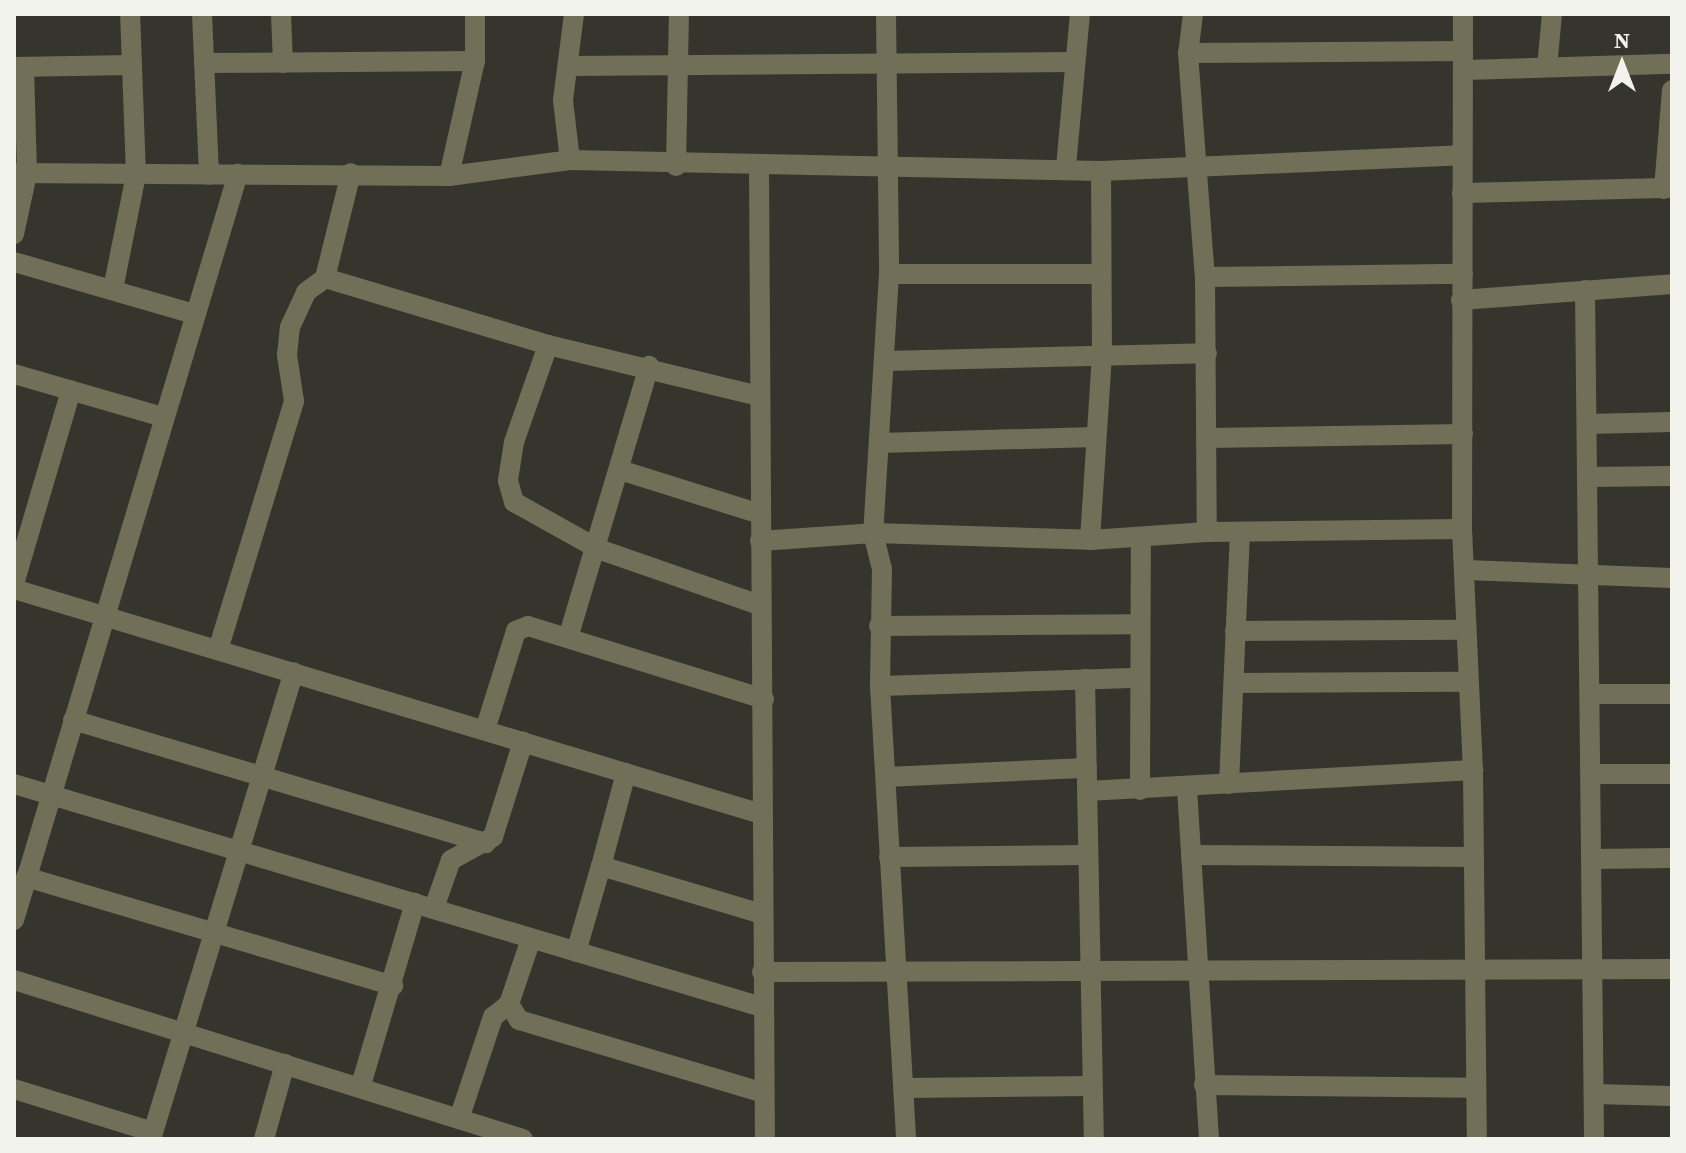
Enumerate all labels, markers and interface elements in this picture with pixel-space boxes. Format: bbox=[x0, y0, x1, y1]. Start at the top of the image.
north arrow bbox=[1582, 24, 1662, 104]
text: N bbox=[1614, 25, 1630, 55]

